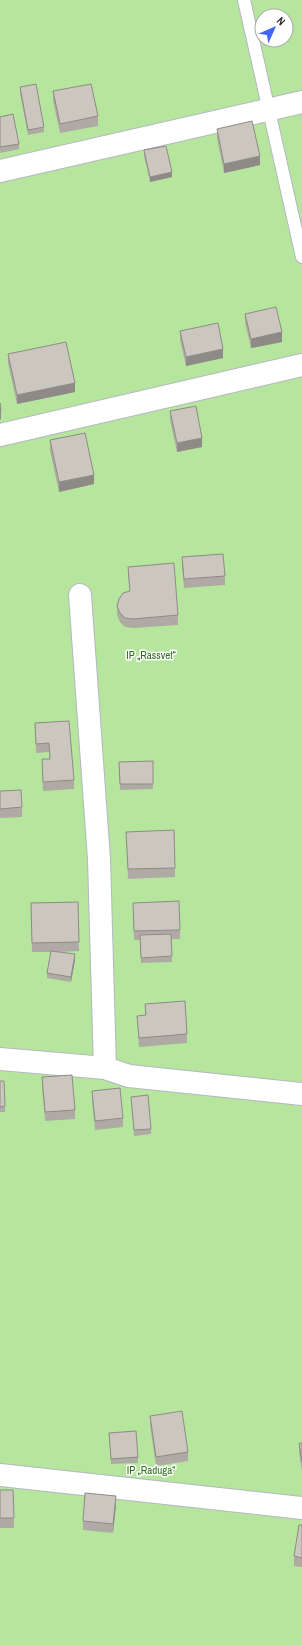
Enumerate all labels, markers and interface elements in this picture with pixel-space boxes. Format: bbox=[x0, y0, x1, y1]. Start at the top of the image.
north arrow bbox=[254, 8, 294, 48]
text: N bbox=[274, 14, 288, 28]
park label: IP „Rassvet“ bbox=[126, 648, 176, 662]
park label: IP „Raduga“ bbox=[127, 1463, 175, 1477]

